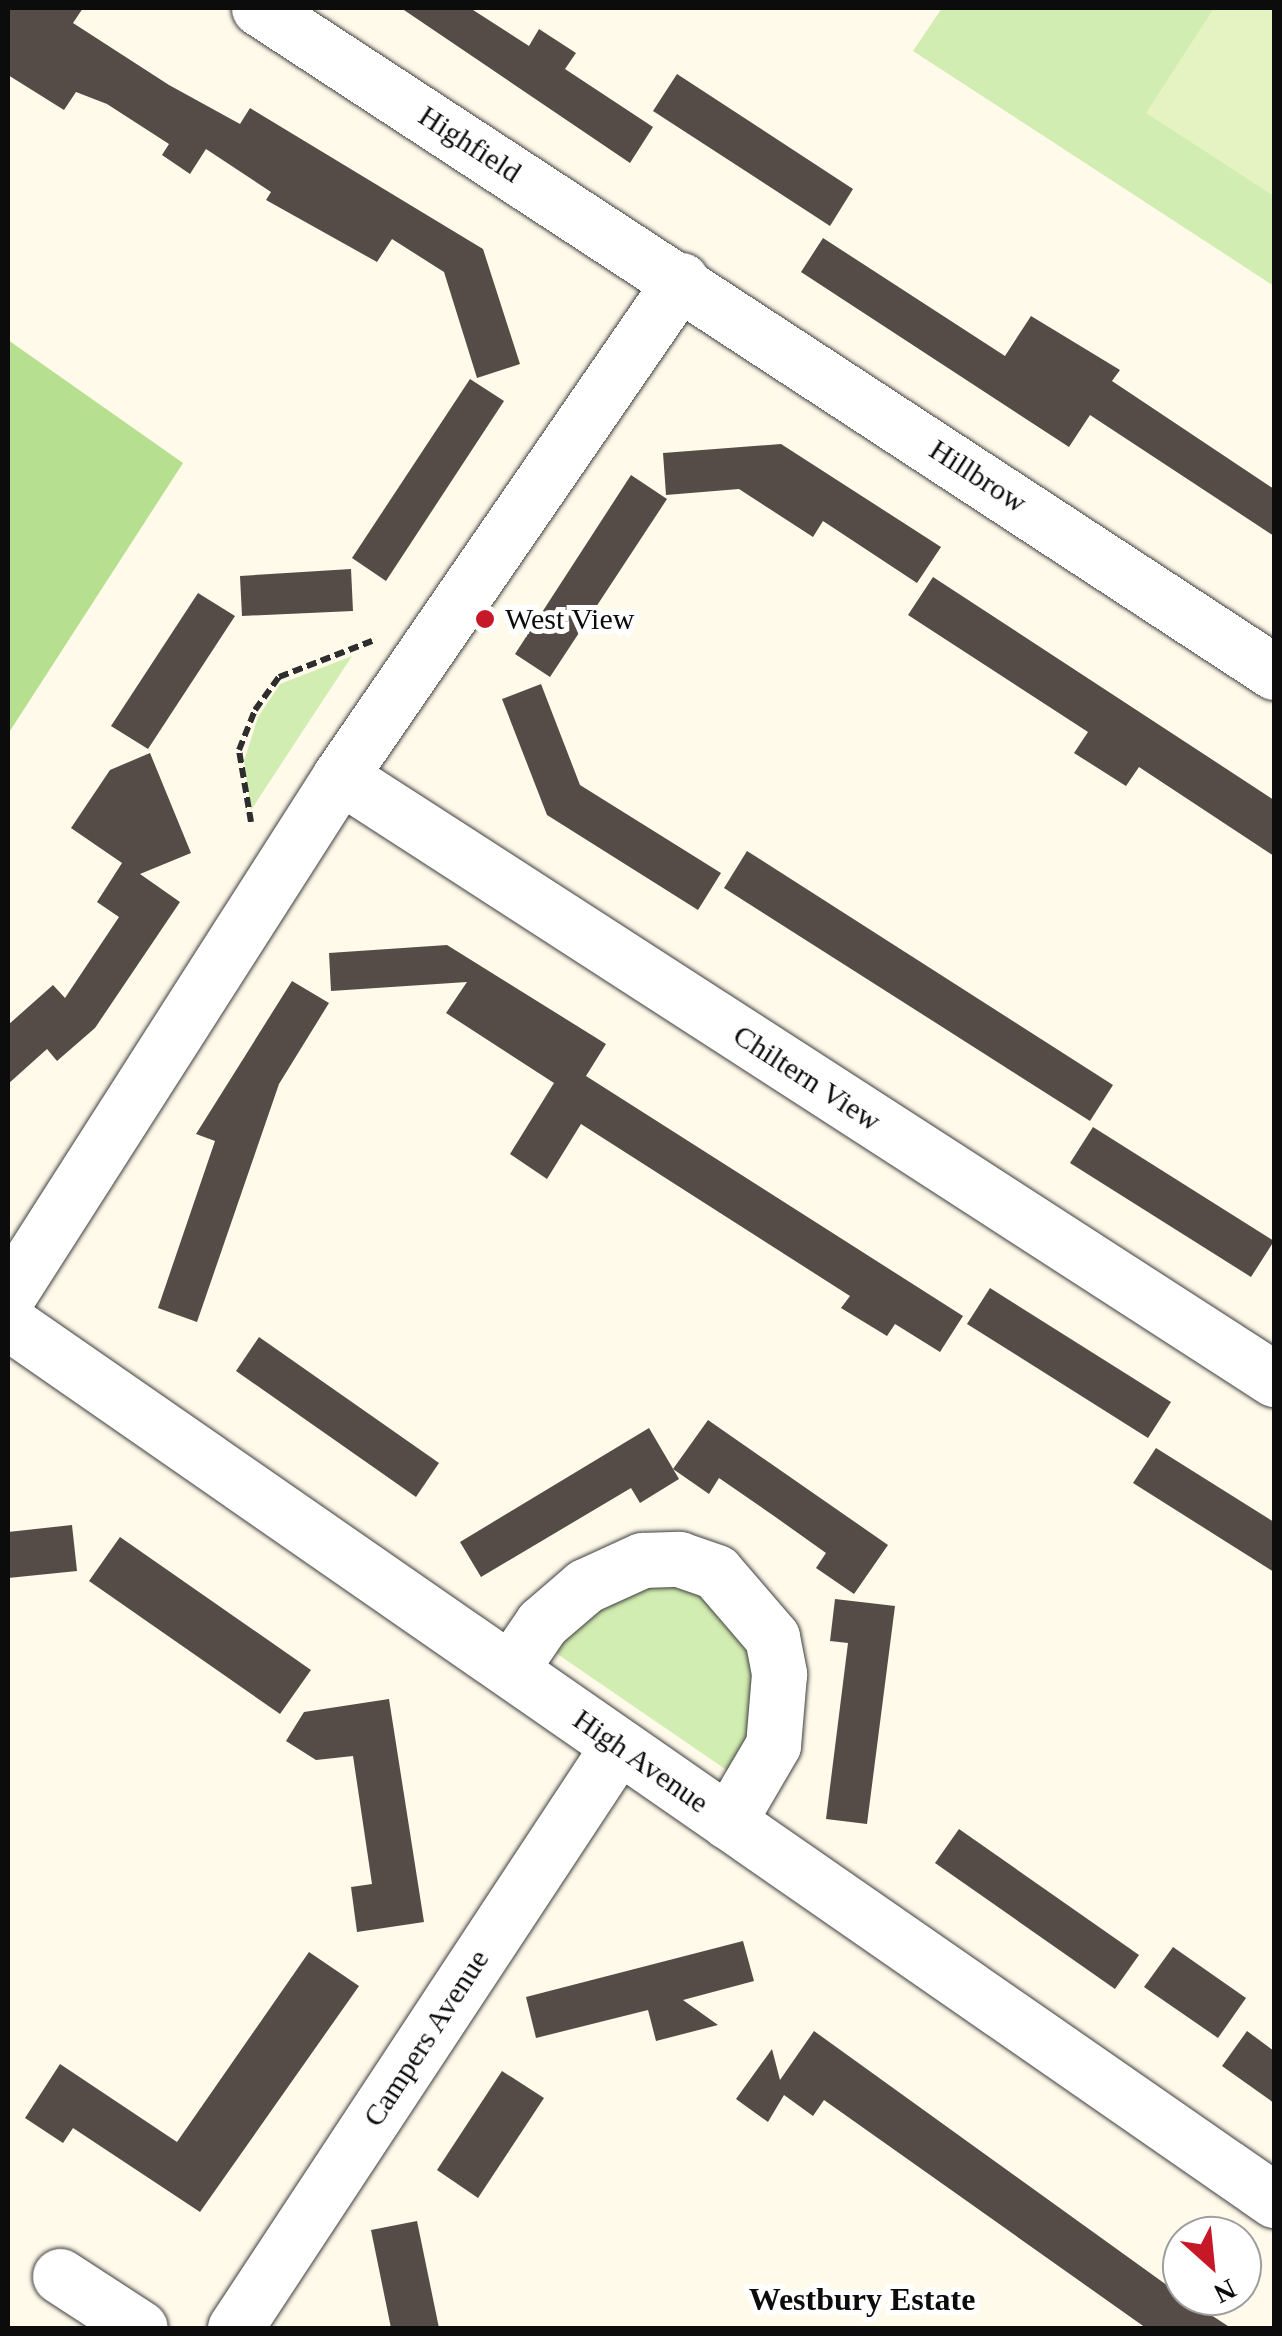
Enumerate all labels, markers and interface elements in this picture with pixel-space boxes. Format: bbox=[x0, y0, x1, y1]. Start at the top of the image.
street label: Highfield bbox=[412, 98, 528, 190]
street label: Hillbrow bbox=[923, 431, 1033, 521]
place label: West View bbox=[505, 601, 635, 637]
marker: West View bbox=[474, 608, 496, 630]
street label: Chiltern View bbox=[726, 1017, 888, 1139]
street label: High Avenue bbox=[566, 1701, 716, 1821]
street label: Campers Avenue bbox=[355, 1942, 497, 2134]
north arrow bbox=[1162, 2216, 1262, 2316]
text: N bbox=[1209, 2273, 1241, 2310]
district label: Westbury Estate bbox=[749, 2280, 975, 2318]

